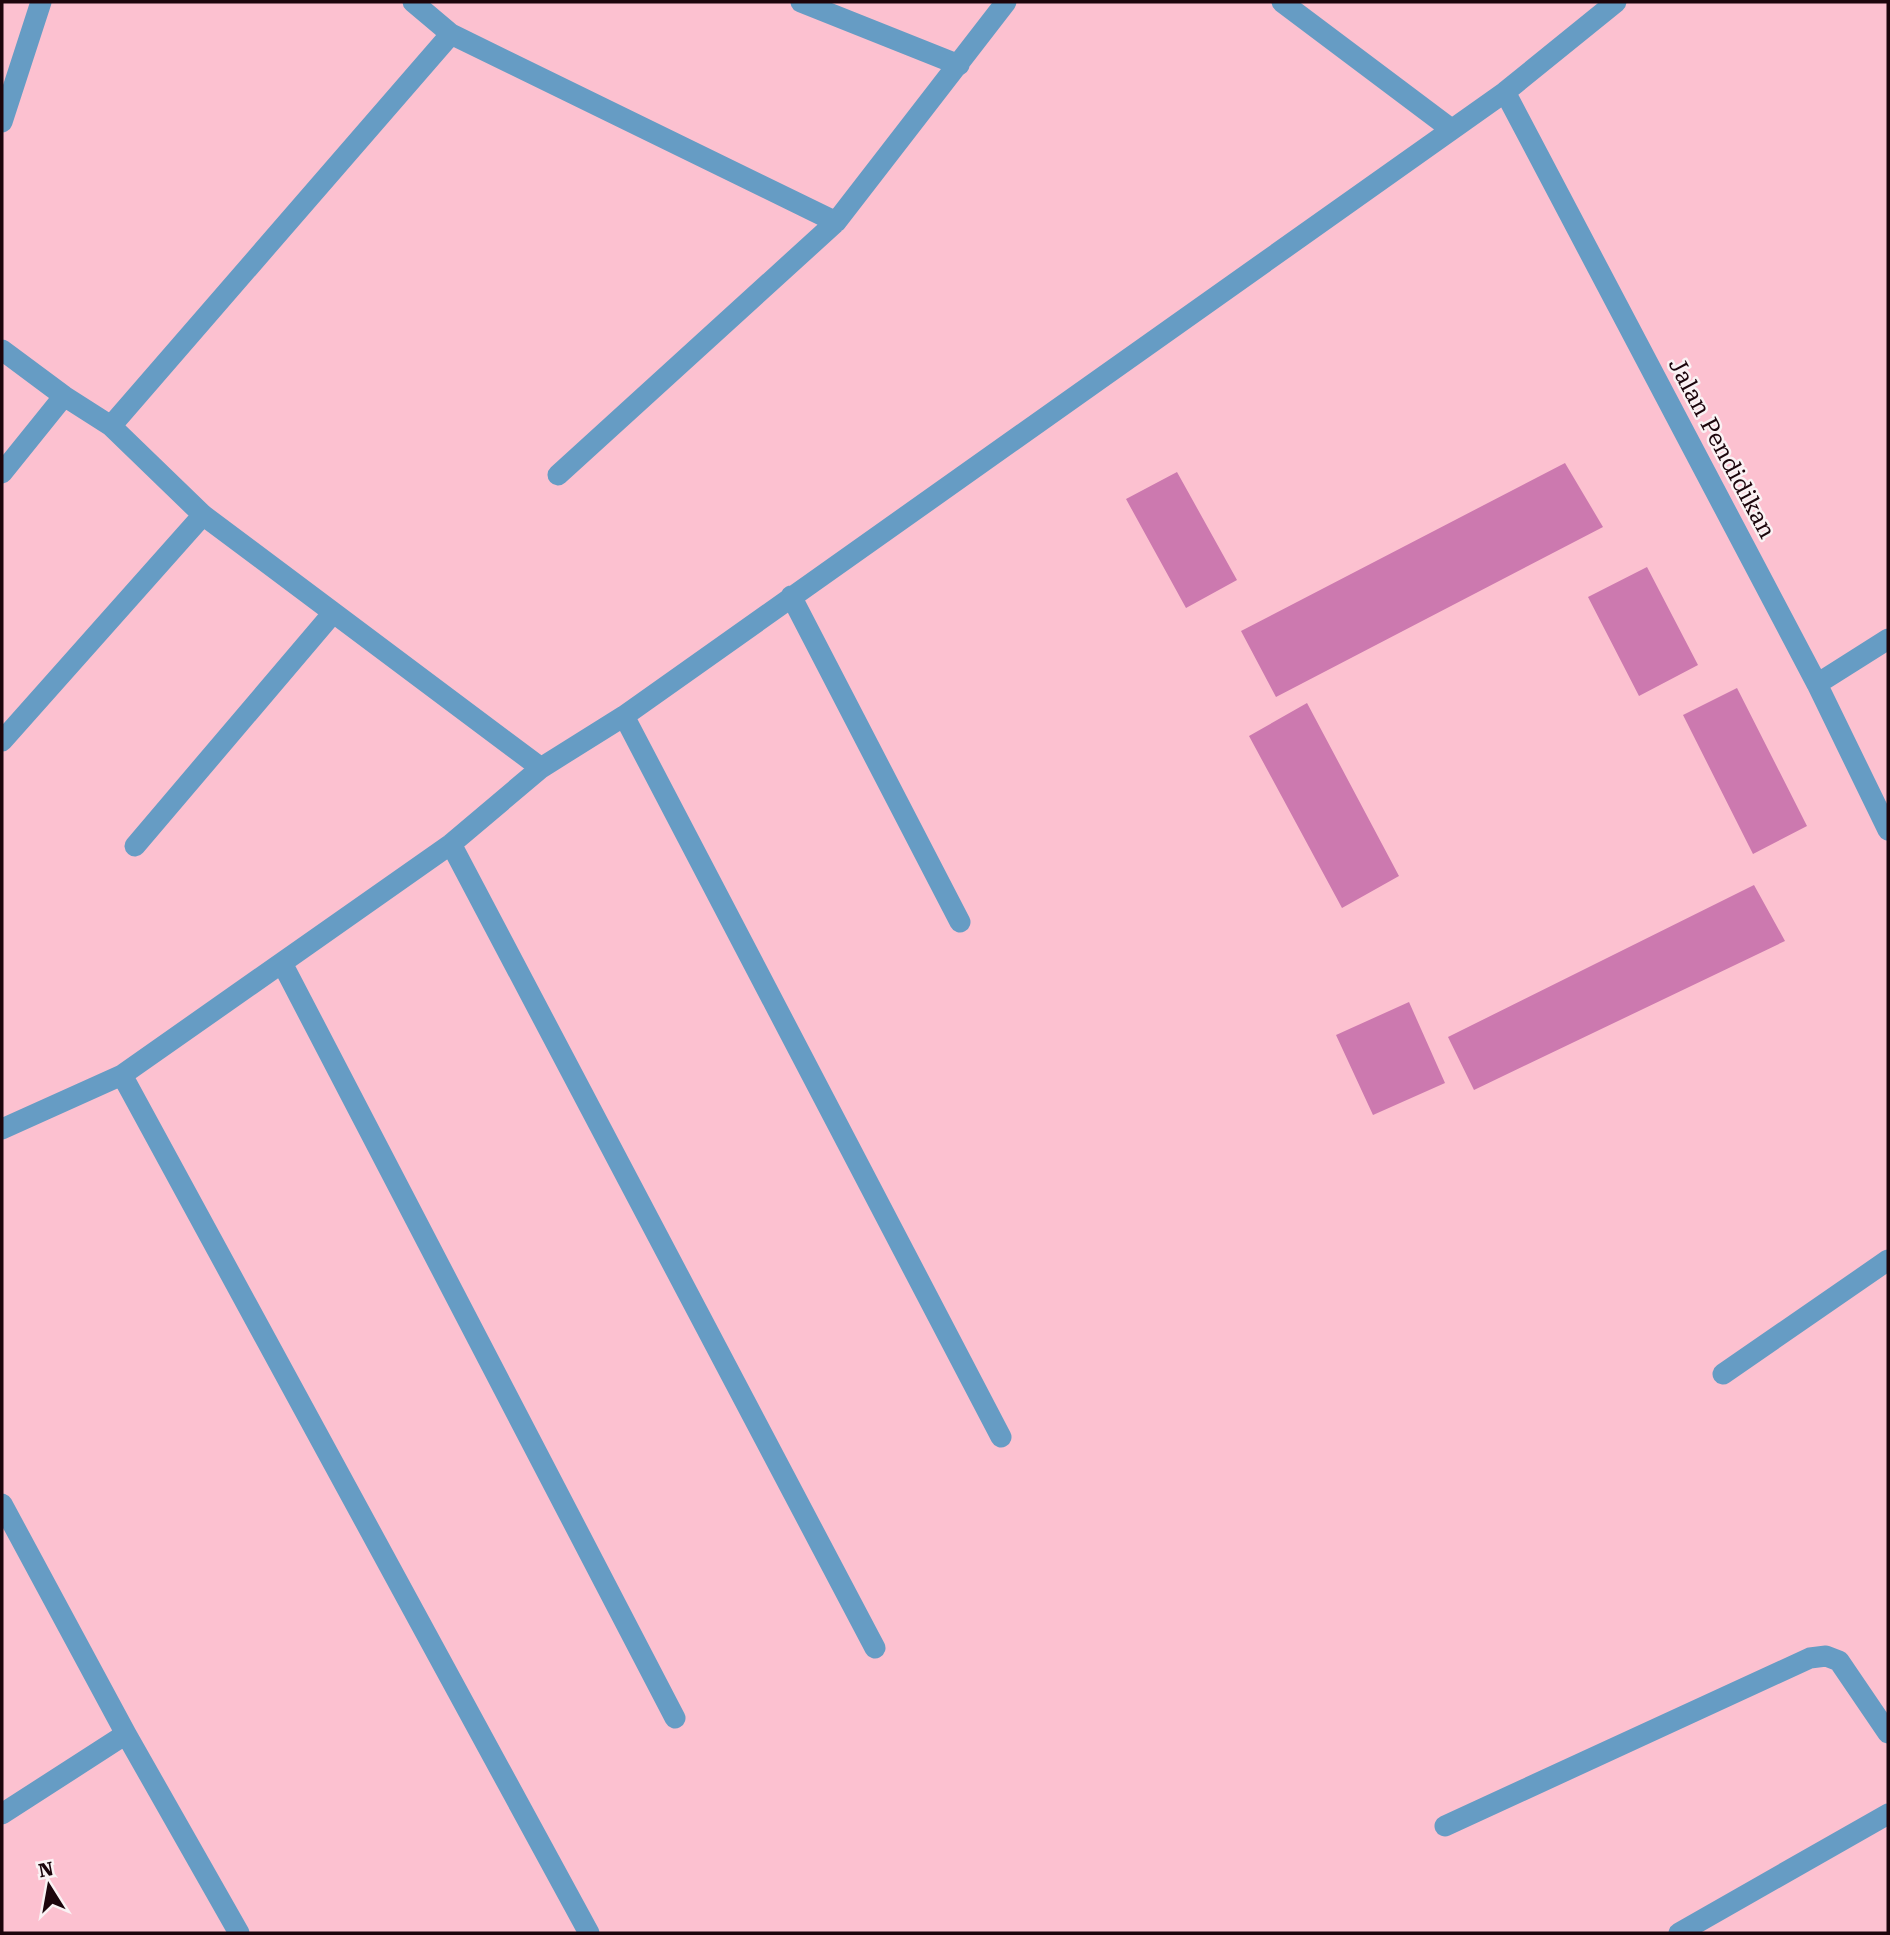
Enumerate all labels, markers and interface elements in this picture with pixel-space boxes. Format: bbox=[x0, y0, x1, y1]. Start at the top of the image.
street label: Jalan Pendidikan bbox=[1663, 353, 1781, 543]
north arrow bbox=[14, 1851, 84, 1921]
text: N bbox=[36, 1857, 56, 1882]

